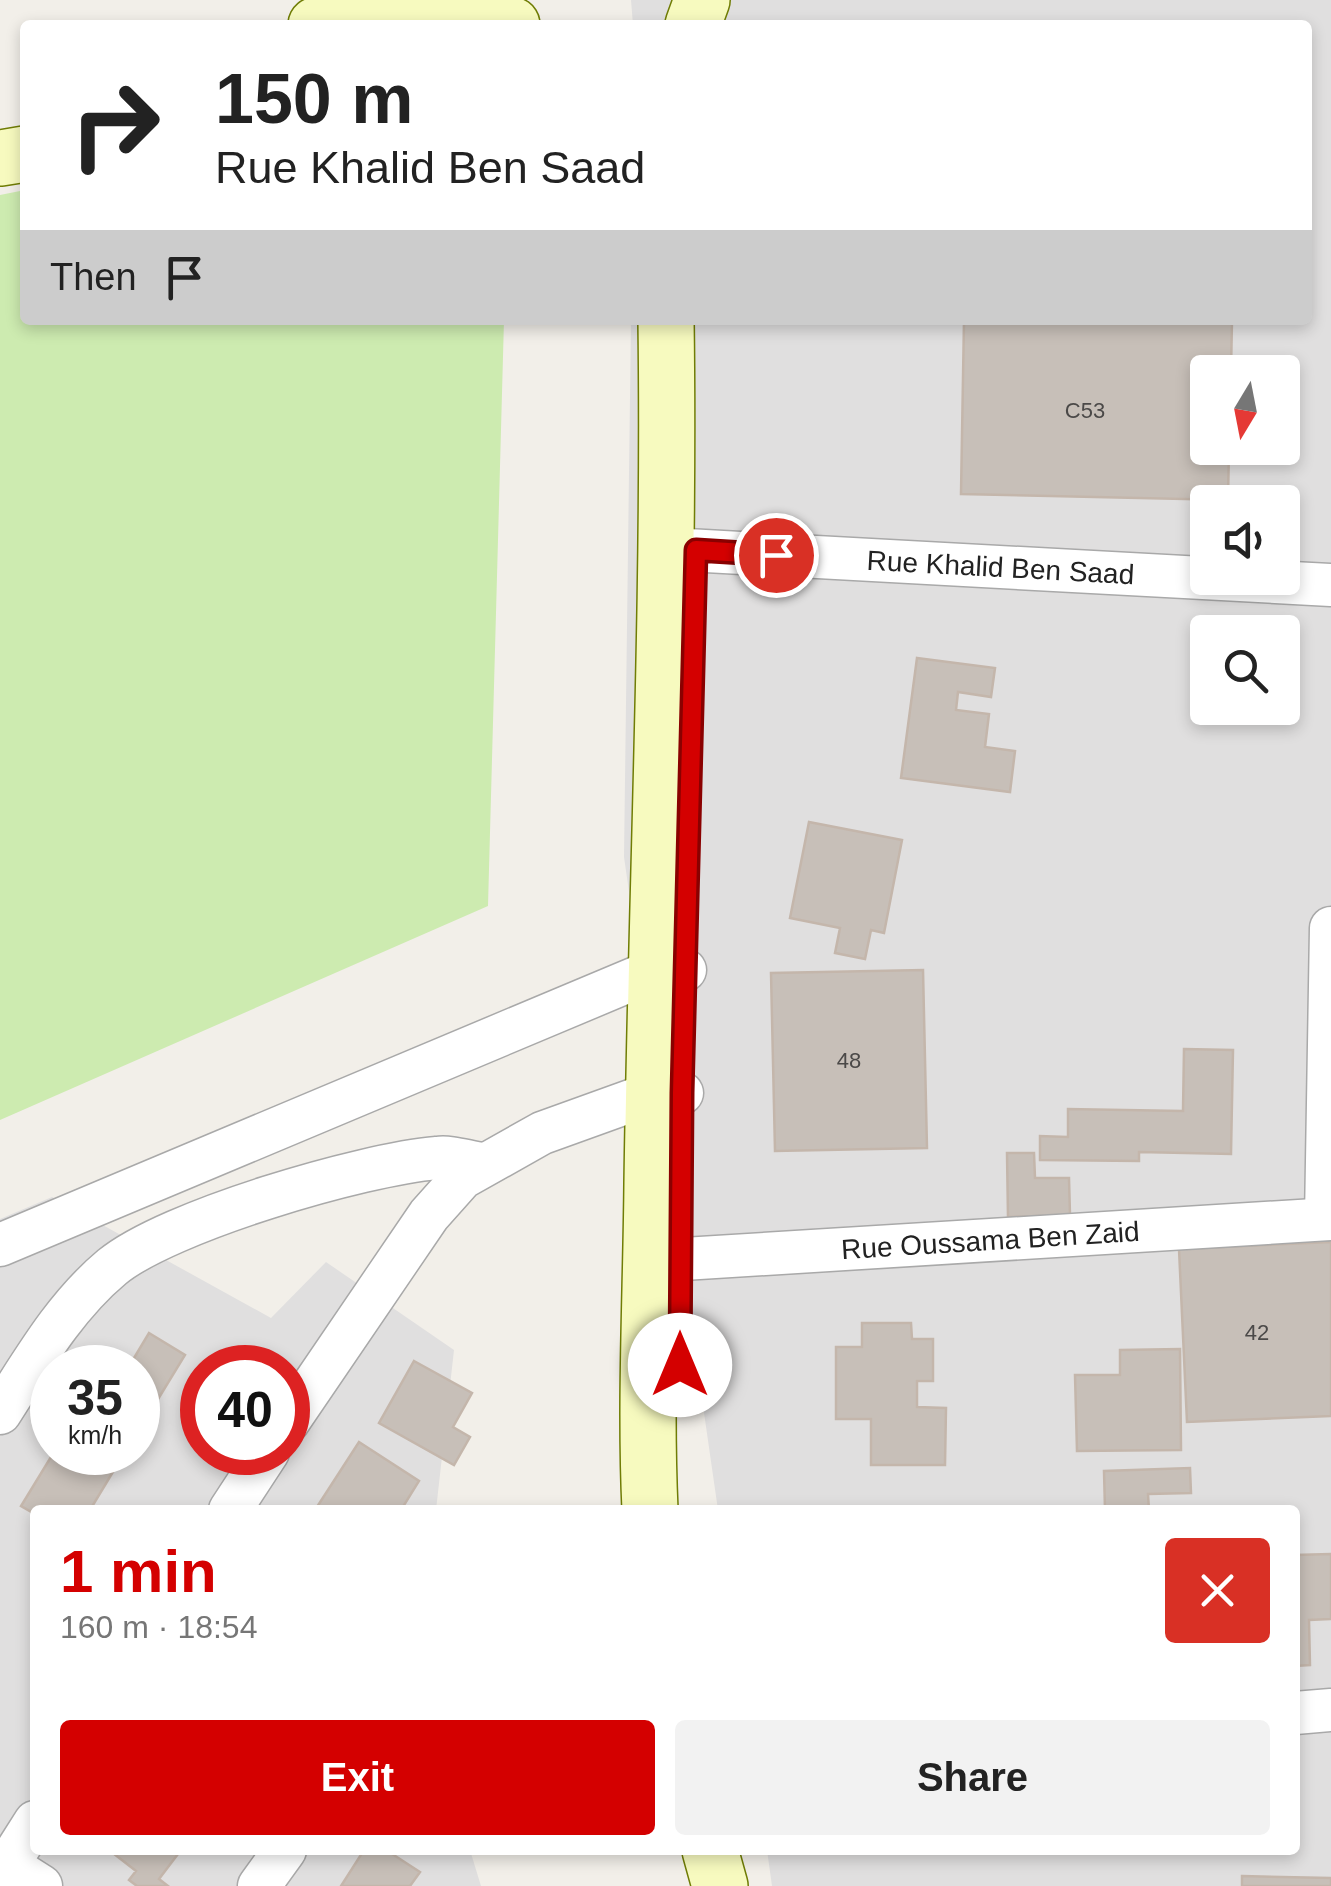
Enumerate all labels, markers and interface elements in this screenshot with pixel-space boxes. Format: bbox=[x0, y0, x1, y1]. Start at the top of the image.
icon: right bbox=[50, 60, 180, 190]
text: 150 m bbox=[215, 60, 413, 138]
text: Rue Khalid Ben Saad bbox=[215, 142, 645, 193]
icon: arrive bbox=[157, 250, 212, 305]
text: Then bbox=[50, 256, 137, 298]
north arrow bbox=[1190, 355, 1300, 465]
map controls bbox=[1190, 355, 1300, 725]
house number: C53 bbox=[1065, 398, 1105, 423]
button: sound bbox=[1190, 485, 1300, 595]
pin bbox=[734, 513, 819, 598]
icon: arrive bbox=[749, 528, 804, 583]
street label: Rue Khalid Ben Saad bbox=[866, 545, 1135, 590]
button: search bbox=[1190, 615, 1300, 725]
house number: 48 bbox=[837, 1048, 861, 1073]
street label: Rue Oussama Ben Zaid bbox=[840, 1216, 1141, 1265]
position arrow bbox=[628, 1313, 732, 1417]
house number: 42 bbox=[1245, 1320, 1269, 1345]
speed limit sign: 40 bbox=[180, 1345, 310, 1475]
text: 35 bbox=[67, 1370, 123, 1426]
text: km/h bbox=[68, 1421, 122, 1449]
text: 1 min bbox=[60, 1538, 217, 1605]
button: close bbox=[1165, 1538, 1270, 1643]
text: 160 m · 18:54 bbox=[60, 1609, 257, 1645]
button: Exit bbox=[60, 1720, 655, 1835]
button: Share bbox=[675, 1720, 1270, 1835]

